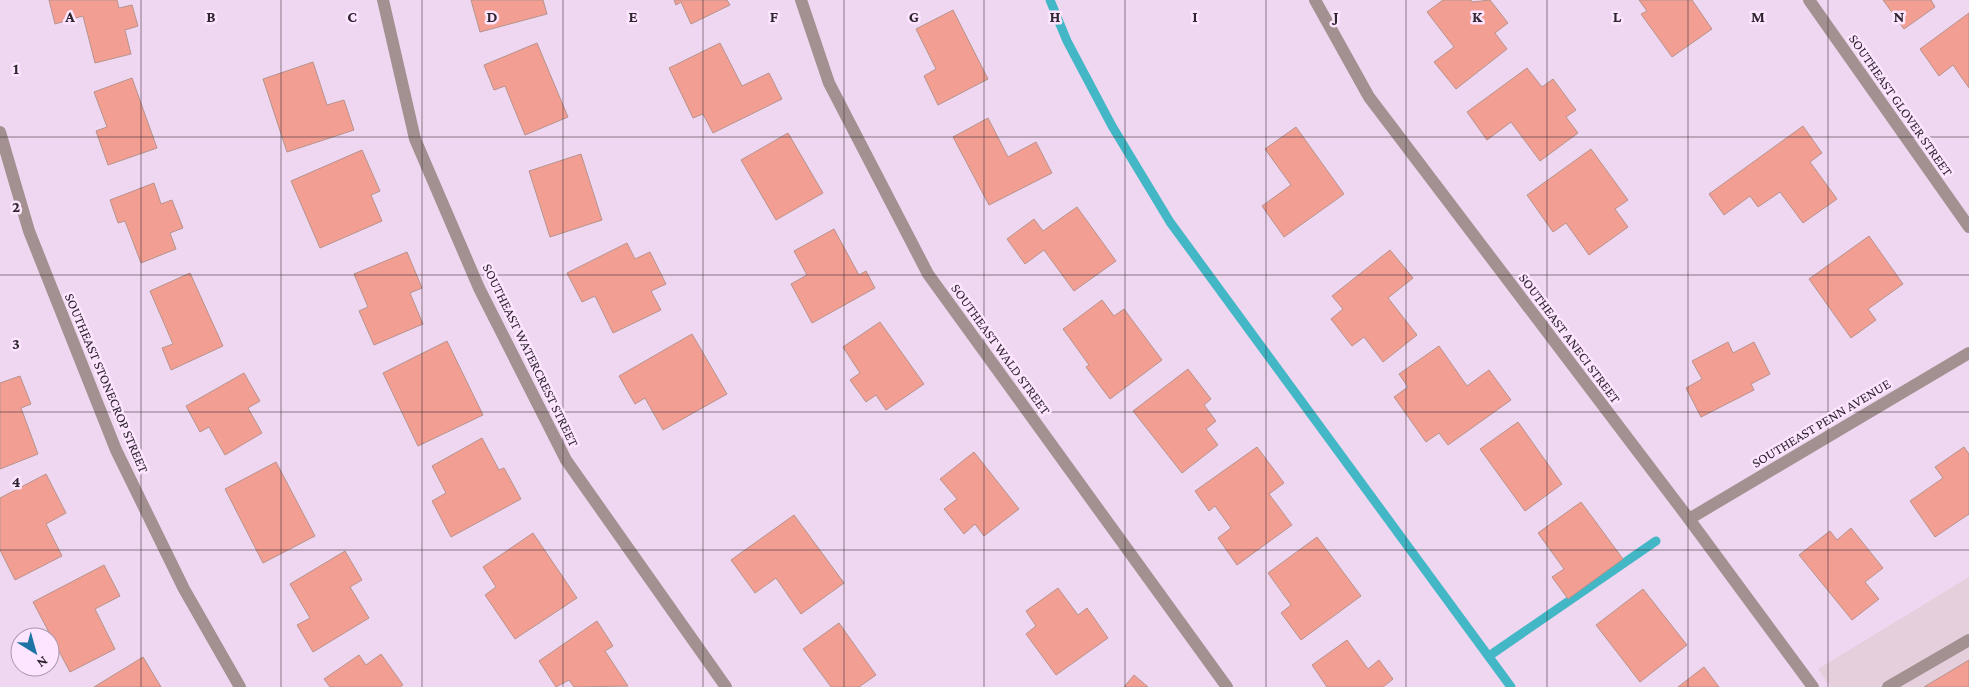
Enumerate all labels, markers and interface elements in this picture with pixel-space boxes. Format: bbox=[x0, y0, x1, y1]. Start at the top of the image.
text: A bbox=[64, 8, 75, 25]
text: B bbox=[206, 8, 216, 25]
text: C bbox=[347, 8, 357, 25]
text: D bbox=[486, 8, 498, 25]
text: E bbox=[628, 8, 638, 25]
text: F bbox=[770, 8, 779, 25]
text: G bbox=[909, 8, 919, 25]
text: H bbox=[1050, 8, 1061, 25]
text: I bbox=[1192, 8, 1198, 25]
text: J bbox=[1331, 8, 1339, 25]
text: K bbox=[1472, 8, 1483, 25]
text: L bbox=[1613, 8, 1622, 25]
text: M bbox=[1751, 8, 1765, 25]
text: N bbox=[1894, 8, 1905, 25]
street label: SOUTHEAST GLOVER STREET bbox=[1846, 31, 1956, 179]
text: 1 bbox=[13, 60, 19, 77]
text: 2 bbox=[12, 198, 20, 215]
street label: SOUTHEAST WATERCREST STREET bbox=[480, 261, 583, 449]
street label: SOUTHEAST ANECI STREET bbox=[1516, 270, 1624, 406]
street label: SOUTHEAST WALD STREET bbox=[948, 280, 1054, 418]
street label: SOUTHEAST STONECROP STREET bbox=[62, 291, 152, 476]
text: 3 bbox=[12, 335, 20, 352]
street label: SOUTHEAST PENN AVENUE bbox=[1749, 375, 1894, 471]
text: 4 bbox=[12, 473, 21, 490]
north arrow bbox=[10, 627, 60, 677]
text: N bbox=[34, 653, 51, 672]

